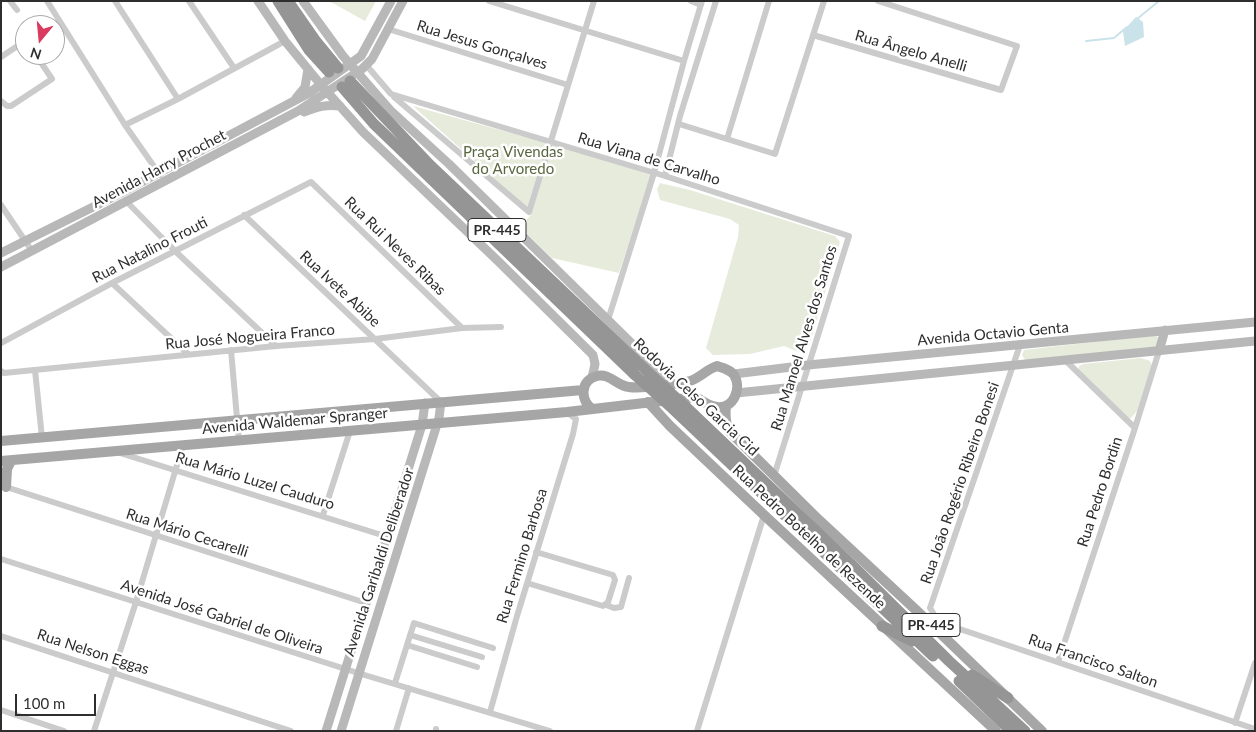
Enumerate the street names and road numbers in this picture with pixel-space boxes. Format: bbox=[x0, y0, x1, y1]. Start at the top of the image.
street label: Rua Jesus Gonçalves bbox=[414, 17, 550, 73]
street label: Rua Ângelo Anelli bbox=[853, 26, 969, 76]
street label: Avenida Harry Prochet bbox=[89, 126, 229, 212]
street label: Rua Viana de Carvalho bbox=[576, 129, 722, 189]
street label: Rua Rui Neves Ribas bbox=[341, 193, 449, 299]
street label: Rua Natalino Frouti bbox=[89, 213, 211, 287]
road number: PR-445 bbox=[468, 218, 526, 242]
street label: Rua Manoel Alves dos Santos bbox=[767, 243, 841, 433]
street label: Rua Ivete Abibe bbox=[296, 247, 384, 331]
street label: Avenida Octavio Genta bbox=[917, 318, 1069, 350]
street label: Rua José Nogueira Franco bbox=[164, 321, 336, 353]
street label: Rodovia Celso Garcia Cid bbox=[630, 334, 762, 460]
street label: Rua João Rogério Ribeiro Bonesi bbox=[917, 380, 1003, 586]
street label: Avenida Waldemar Spranger bbox=[201, 404, 389, 438]
street label: Rua Pedro Bordin bbox=[1074, 435, 1126, 549]
street label: Rua Mário Luzel Cauduro bbox=[173, 448, 337, 514]
street label: Rua Pedro Botelho de Rezende bbox=[729, 461, 889, 613]
street label: Avenida Garibaldi Deliberador bbox=[340, 465, 418, 659]
street label: Rua Fermino Barbosa bbox=[493, 486, 551, 626]
street label: Rua Mário Cecarelli bbox=[124, 505, 250, 561]
street label: Avenida José Gabriel de Oliveira bbox=[119, 576, 325, 658]
road number: PR-445 bbox=[902, 614, 960, 636]
street label: Rua Nelson Eggas bbox=[35, 625, 151, 679]
street label: Rua Francisco Salton bbox=[1026, 630, 1160, 692]

